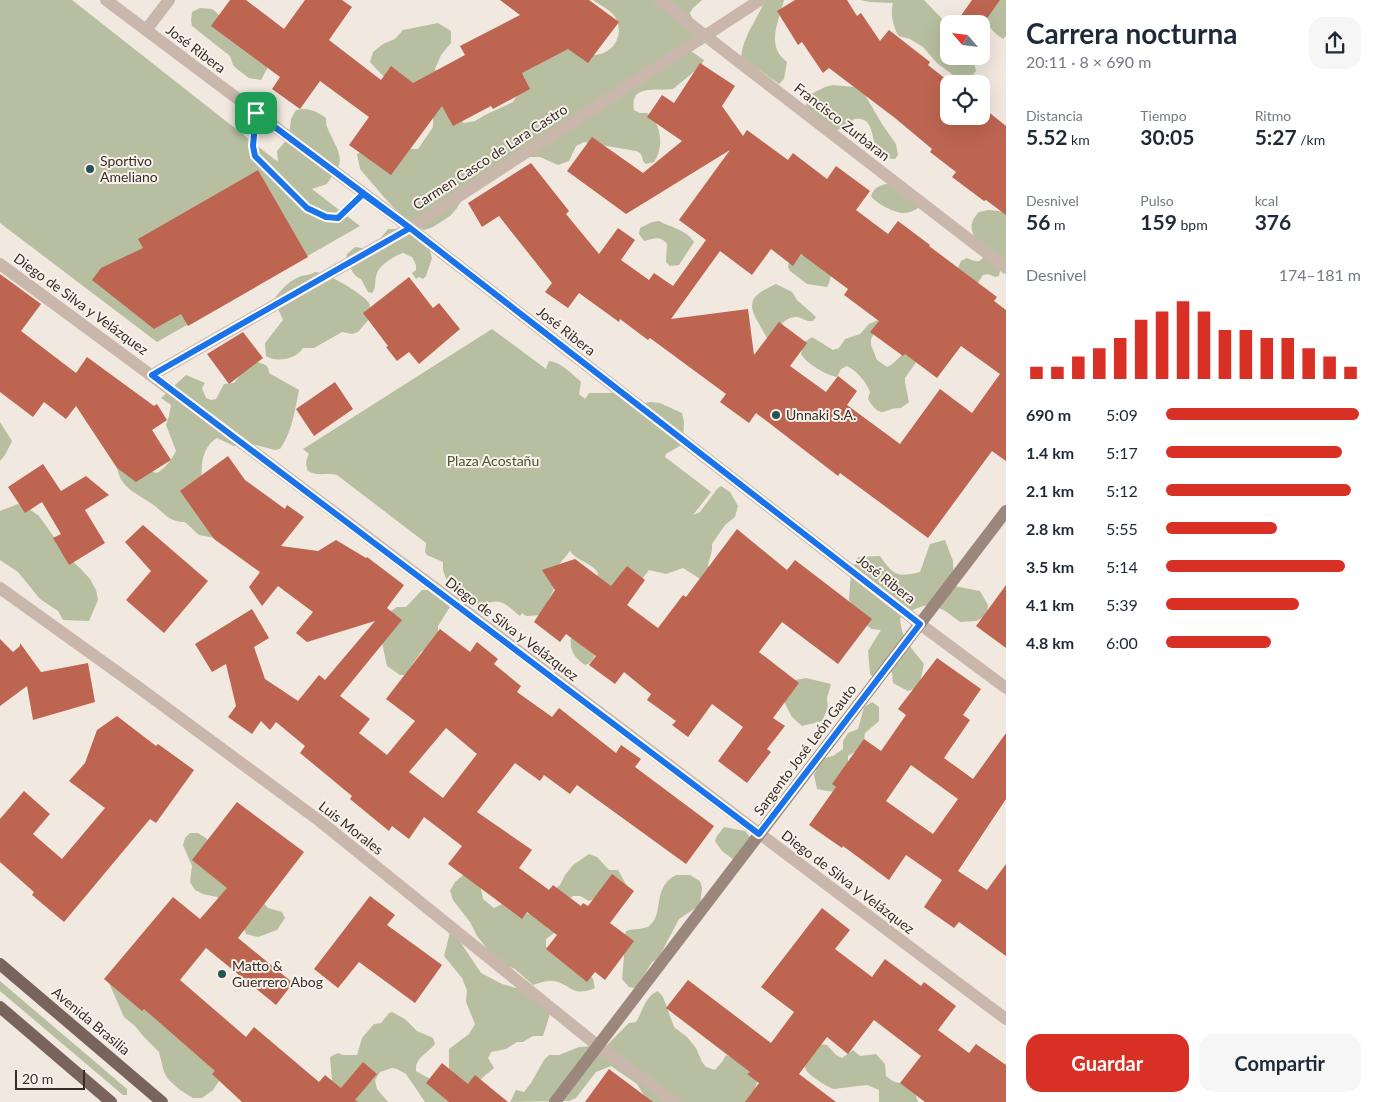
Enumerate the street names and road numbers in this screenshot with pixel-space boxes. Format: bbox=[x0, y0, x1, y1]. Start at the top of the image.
street label: José Ribera bbox=[163, 21, 229, 76]
street label: Francisco Zurbaran bbox=[791, 79, 894, 164]
street label: Carmen Casco de Lara Castro bbox=[409, 100, 570, 213]
street label: Diego de Silva y Velázquez bbox=[11, 249, 152, 358]
street label: José Ribera bbox=[534, 302, 599, 359]
street label: José Ribera bbox=[854, 550, 919, 607]
street label: Diego de Silva y Velázquez bbox=[443, 573, 582, 684]
street label: Sargento José León Gauto bbox=[750, 681, 859, 819]
street label: Luis Morales bbox=[316, 797, 387, 858]
street label: Diego de Silva y Velázquez bbox=[779, 826, 918, 937]
street label: Avenida Brasilia bbox=[49, 983, 134, 1058]

